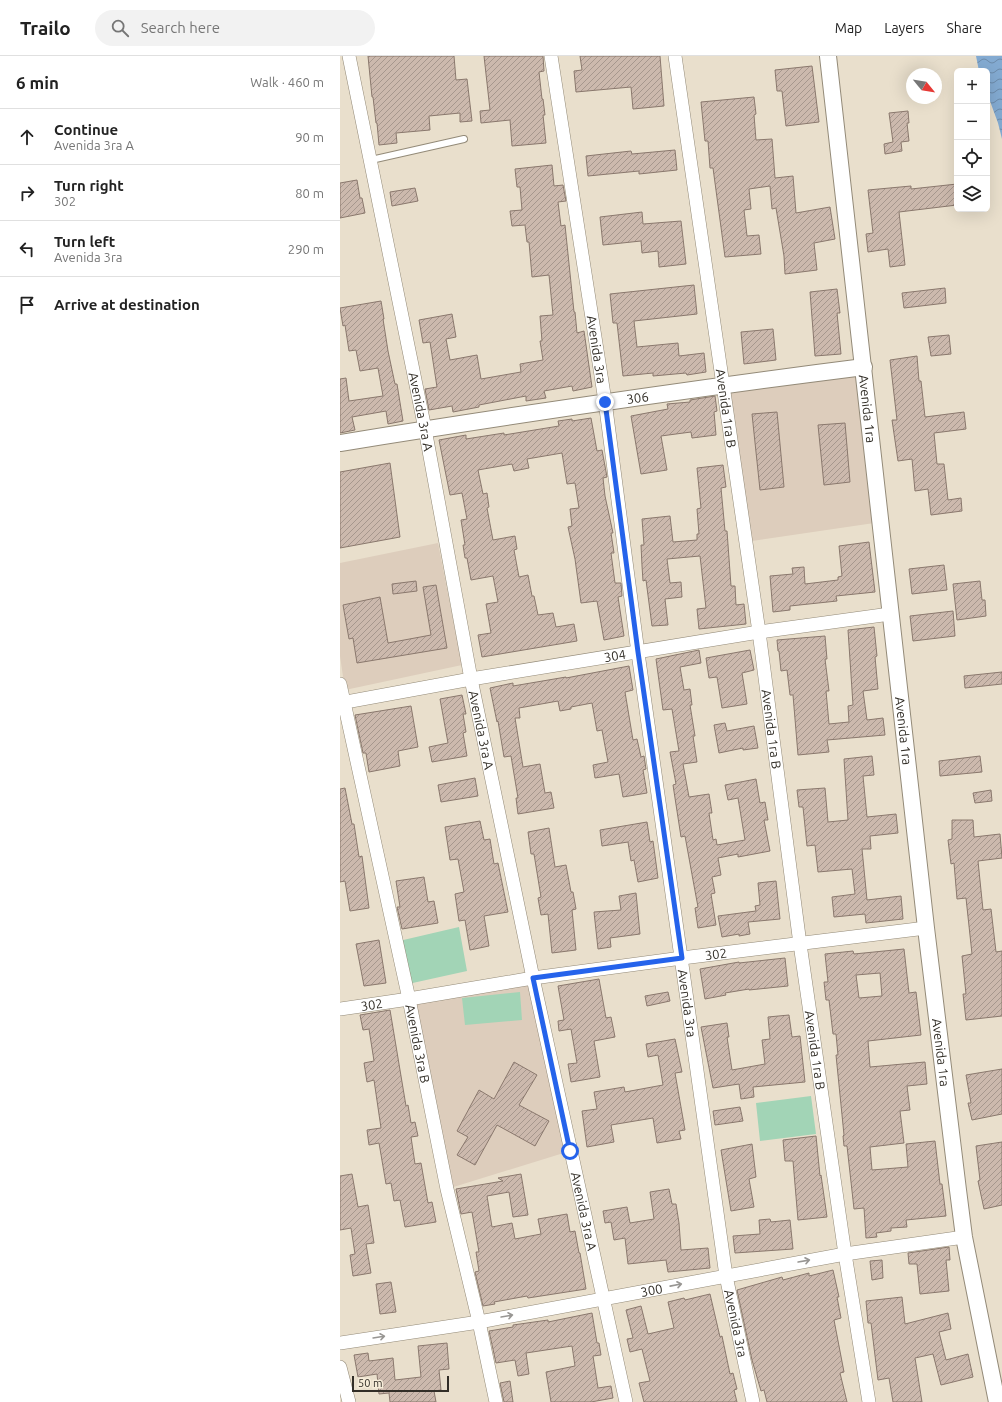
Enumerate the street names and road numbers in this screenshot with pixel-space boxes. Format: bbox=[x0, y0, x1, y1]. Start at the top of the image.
street label: Avenida 3ra bbox=[585, 314, 609, 384]
street label: Avenida 1ra B bbox=[714, 368, 739, 449]
street label: Avenida 3ra A bbox=[407, 371, 436, 453]
street label: Avenida 1ra bbox=[857, 374, 878, 444]
street label: 306 bbox=[626, 389, 649, 406]
street label: 304 bbox=[603, 647, 627, 664]
street label: Avenida 3ra A bbox=[467, 689, 497, 771]
street label: Avenida 1ra B bbox=[760, 689, 784, 770]
street label: Avenida 1ra bbox=[893, 696, 915, 766]
street label: 302 bbox=[704, 946, 728, 962]
street label: Avenida 3ra bbox=[676, 968, 699, 1038]
street label: 302 bbox=[360, 996, 384, 1013]
street label: Avenida 3ra B bbox=[403, 1003, 433, 1084]
street label: Avenida 1ra B bbox=[803, 1010, 828, 1091]
street label: Avenida 1ra bbox=[930, 1018, 952, 1088]
street label: Avenida 3ra A bbox=[569, 1171, 600, 1252]
street label: 300 bbox=[639, 1281, 664, 1299]
street label: Avenida 3ra bbox=[722, 1288, 750, 1358]

